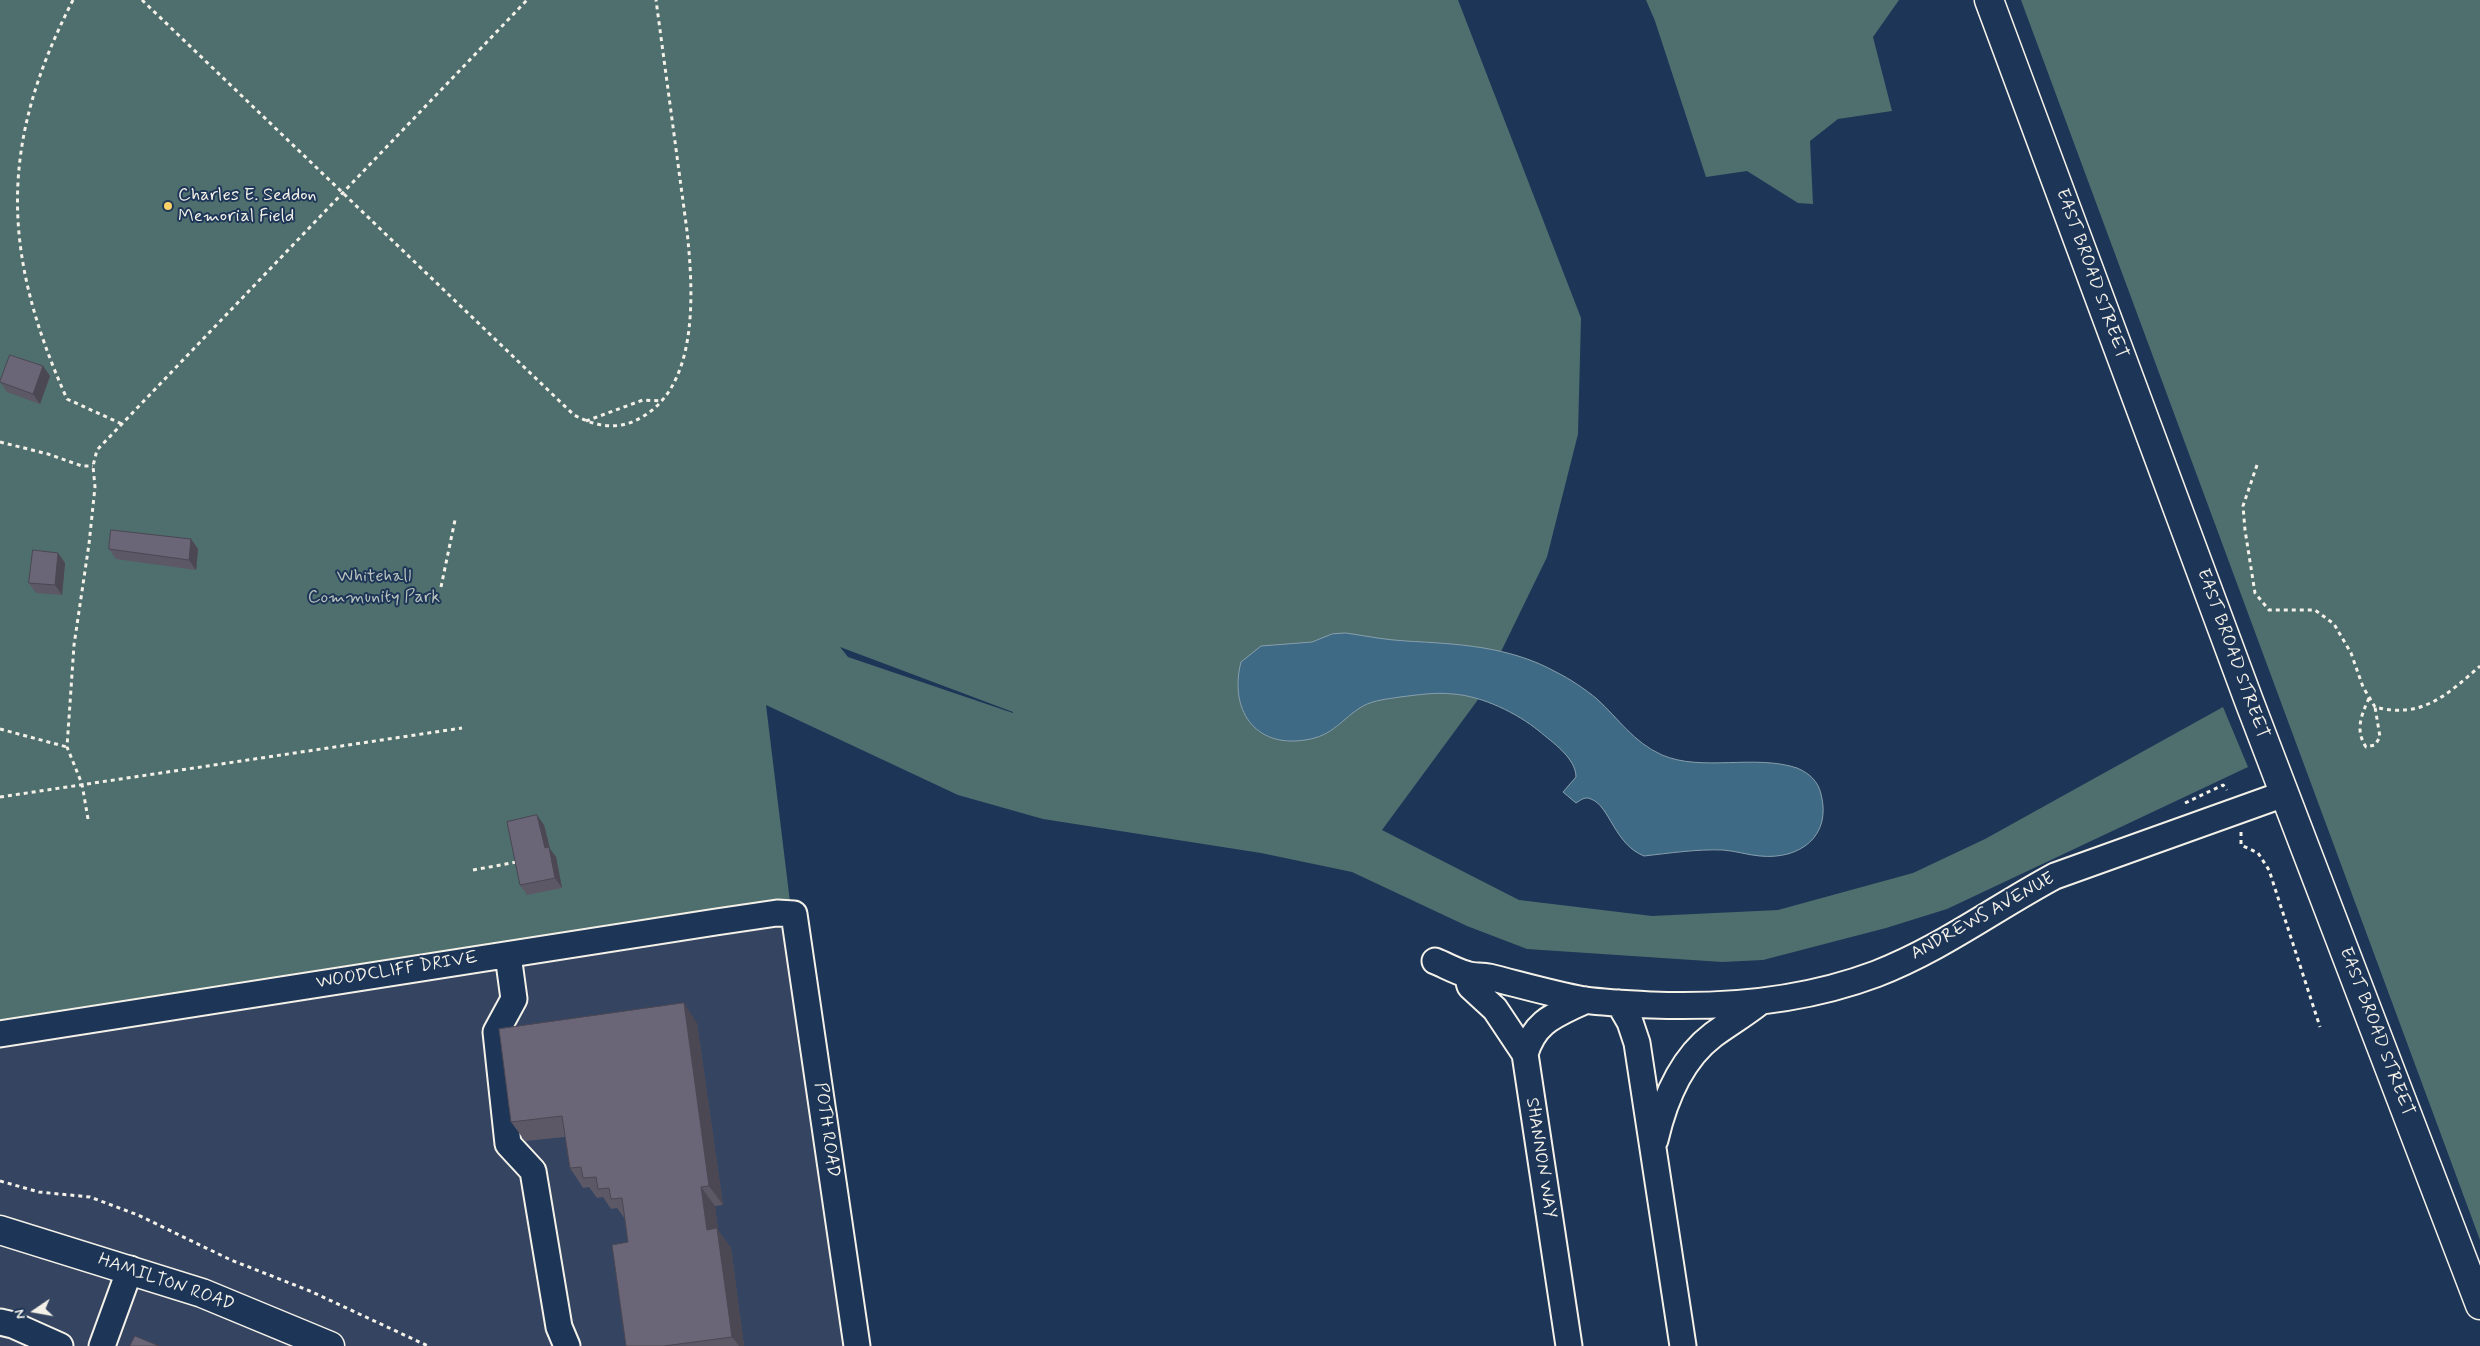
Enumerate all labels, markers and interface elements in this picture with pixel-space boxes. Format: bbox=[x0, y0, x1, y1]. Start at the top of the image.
place label: Charles E. Seddon Memorial Field bbox=[178, 185, 317, 228]
street label: EAST BROAD STREET bbox=[2050, 186, 2132, 362]
marker: Charles E. Seddon Memorial Field bbox=[162, 200, 174, 212]
park label: Whitehall Community Park bbox=[308, 566, 440, 608]
street label: EAST BROAD STREET bbox=[2191, 566, 2273, 742]
street label: ANDREWS AVENUE bbox=[1907, 869, 2059, 965]
street label: EAST BROAD STREET bbox=[2334, 944, 2418, 1120]
street label: WOODCLIFF DRIVE bbox=[315, 948, 479, 994]
street label: POTH ROAD bbox=[809, 1081, 843, 1179]
street label: SHANNON WAY bbox=[1520, 1096, 1560, 1220]
street label: HAMILTON ROAD bbox=[95, 1249, 237, 1317]
north arrow bbox=[10, 1286, 60, 1336]
text: N bbox=[11, 1308, 30, 1321]

